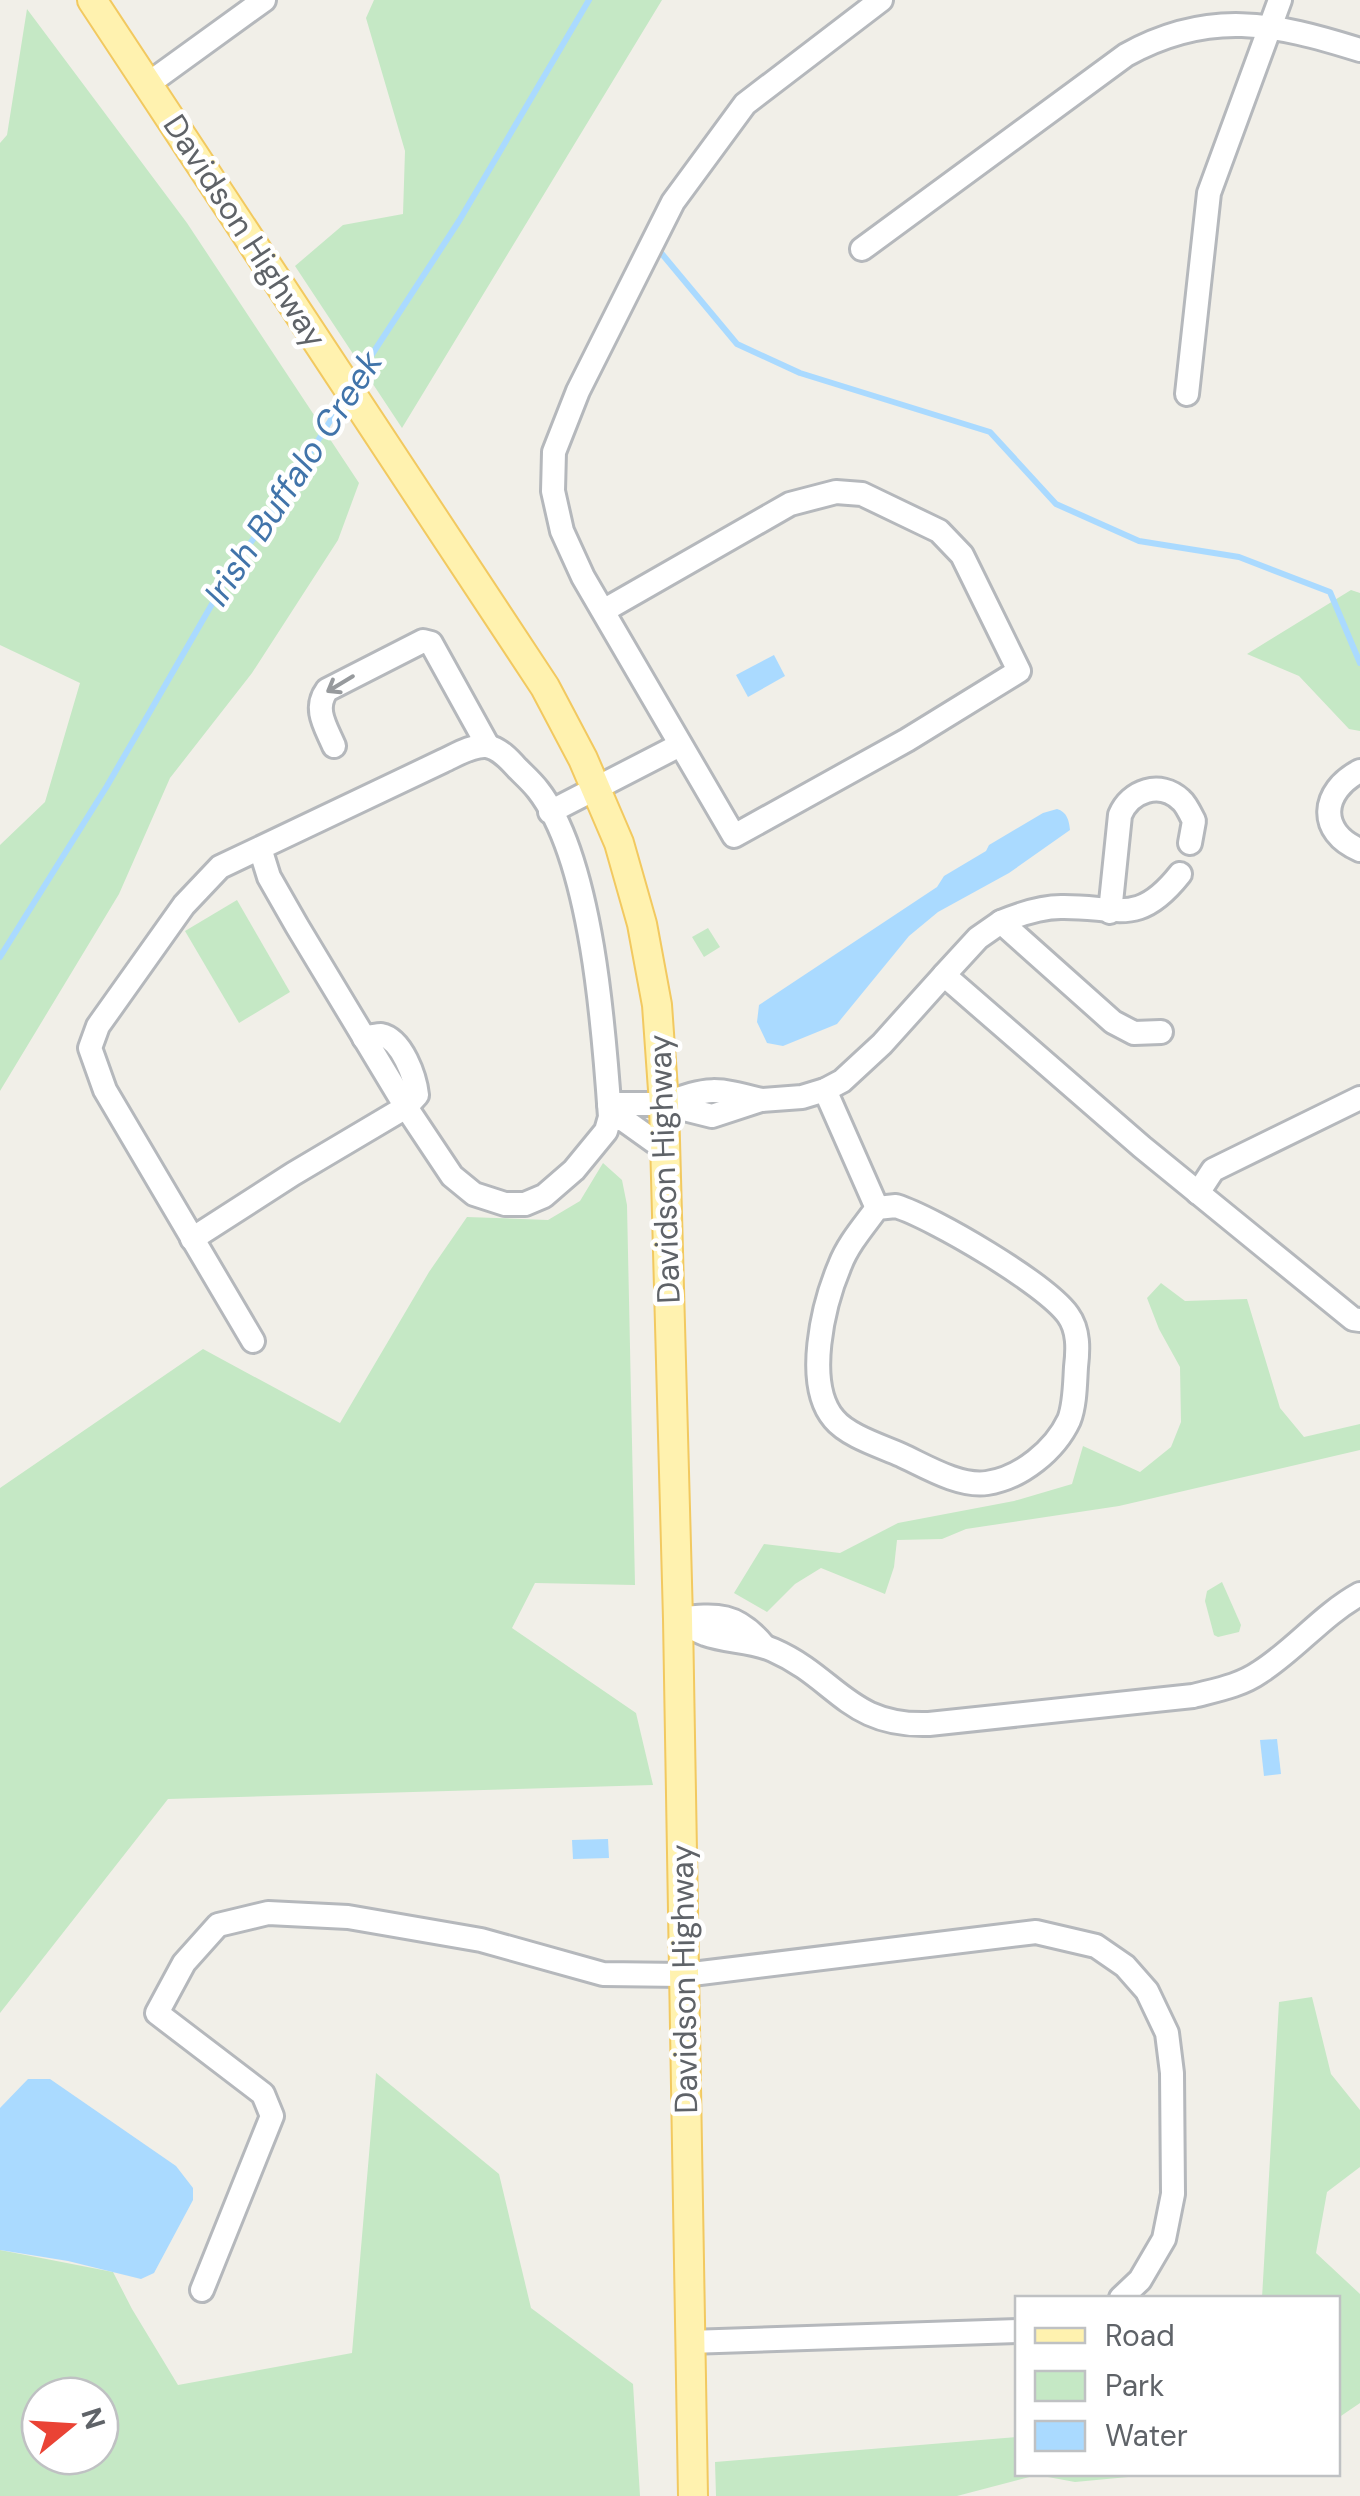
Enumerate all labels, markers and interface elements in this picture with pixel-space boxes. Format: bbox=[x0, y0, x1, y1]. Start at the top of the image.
street label: Davidson Highway bbox=[154, 106, 336, 356]
water label: Irish Buffalo Creek bbox=[193, 342, 393, 614]
one-way arrow bbox=[326, 674, 355, 694]
street label: Davidson Highway bbox=[638, 1033, 690, 1304]
street label: Davidson Highway bbox=[661, 1844, 707, 2114]
legend bbox=[1015, 2296, 1340, 2476]
text: Road bbox=[1105, 2316, 1175, 2355]
text: Park bbox=[1105, 2366, 1164, 2405]
north arrow bbox=[20, 2376, 120, 2476]
text: N bbox=[73, 2403, 114, 2434]
text: Water bbox=[1105, 2416, 1188, 2455]

